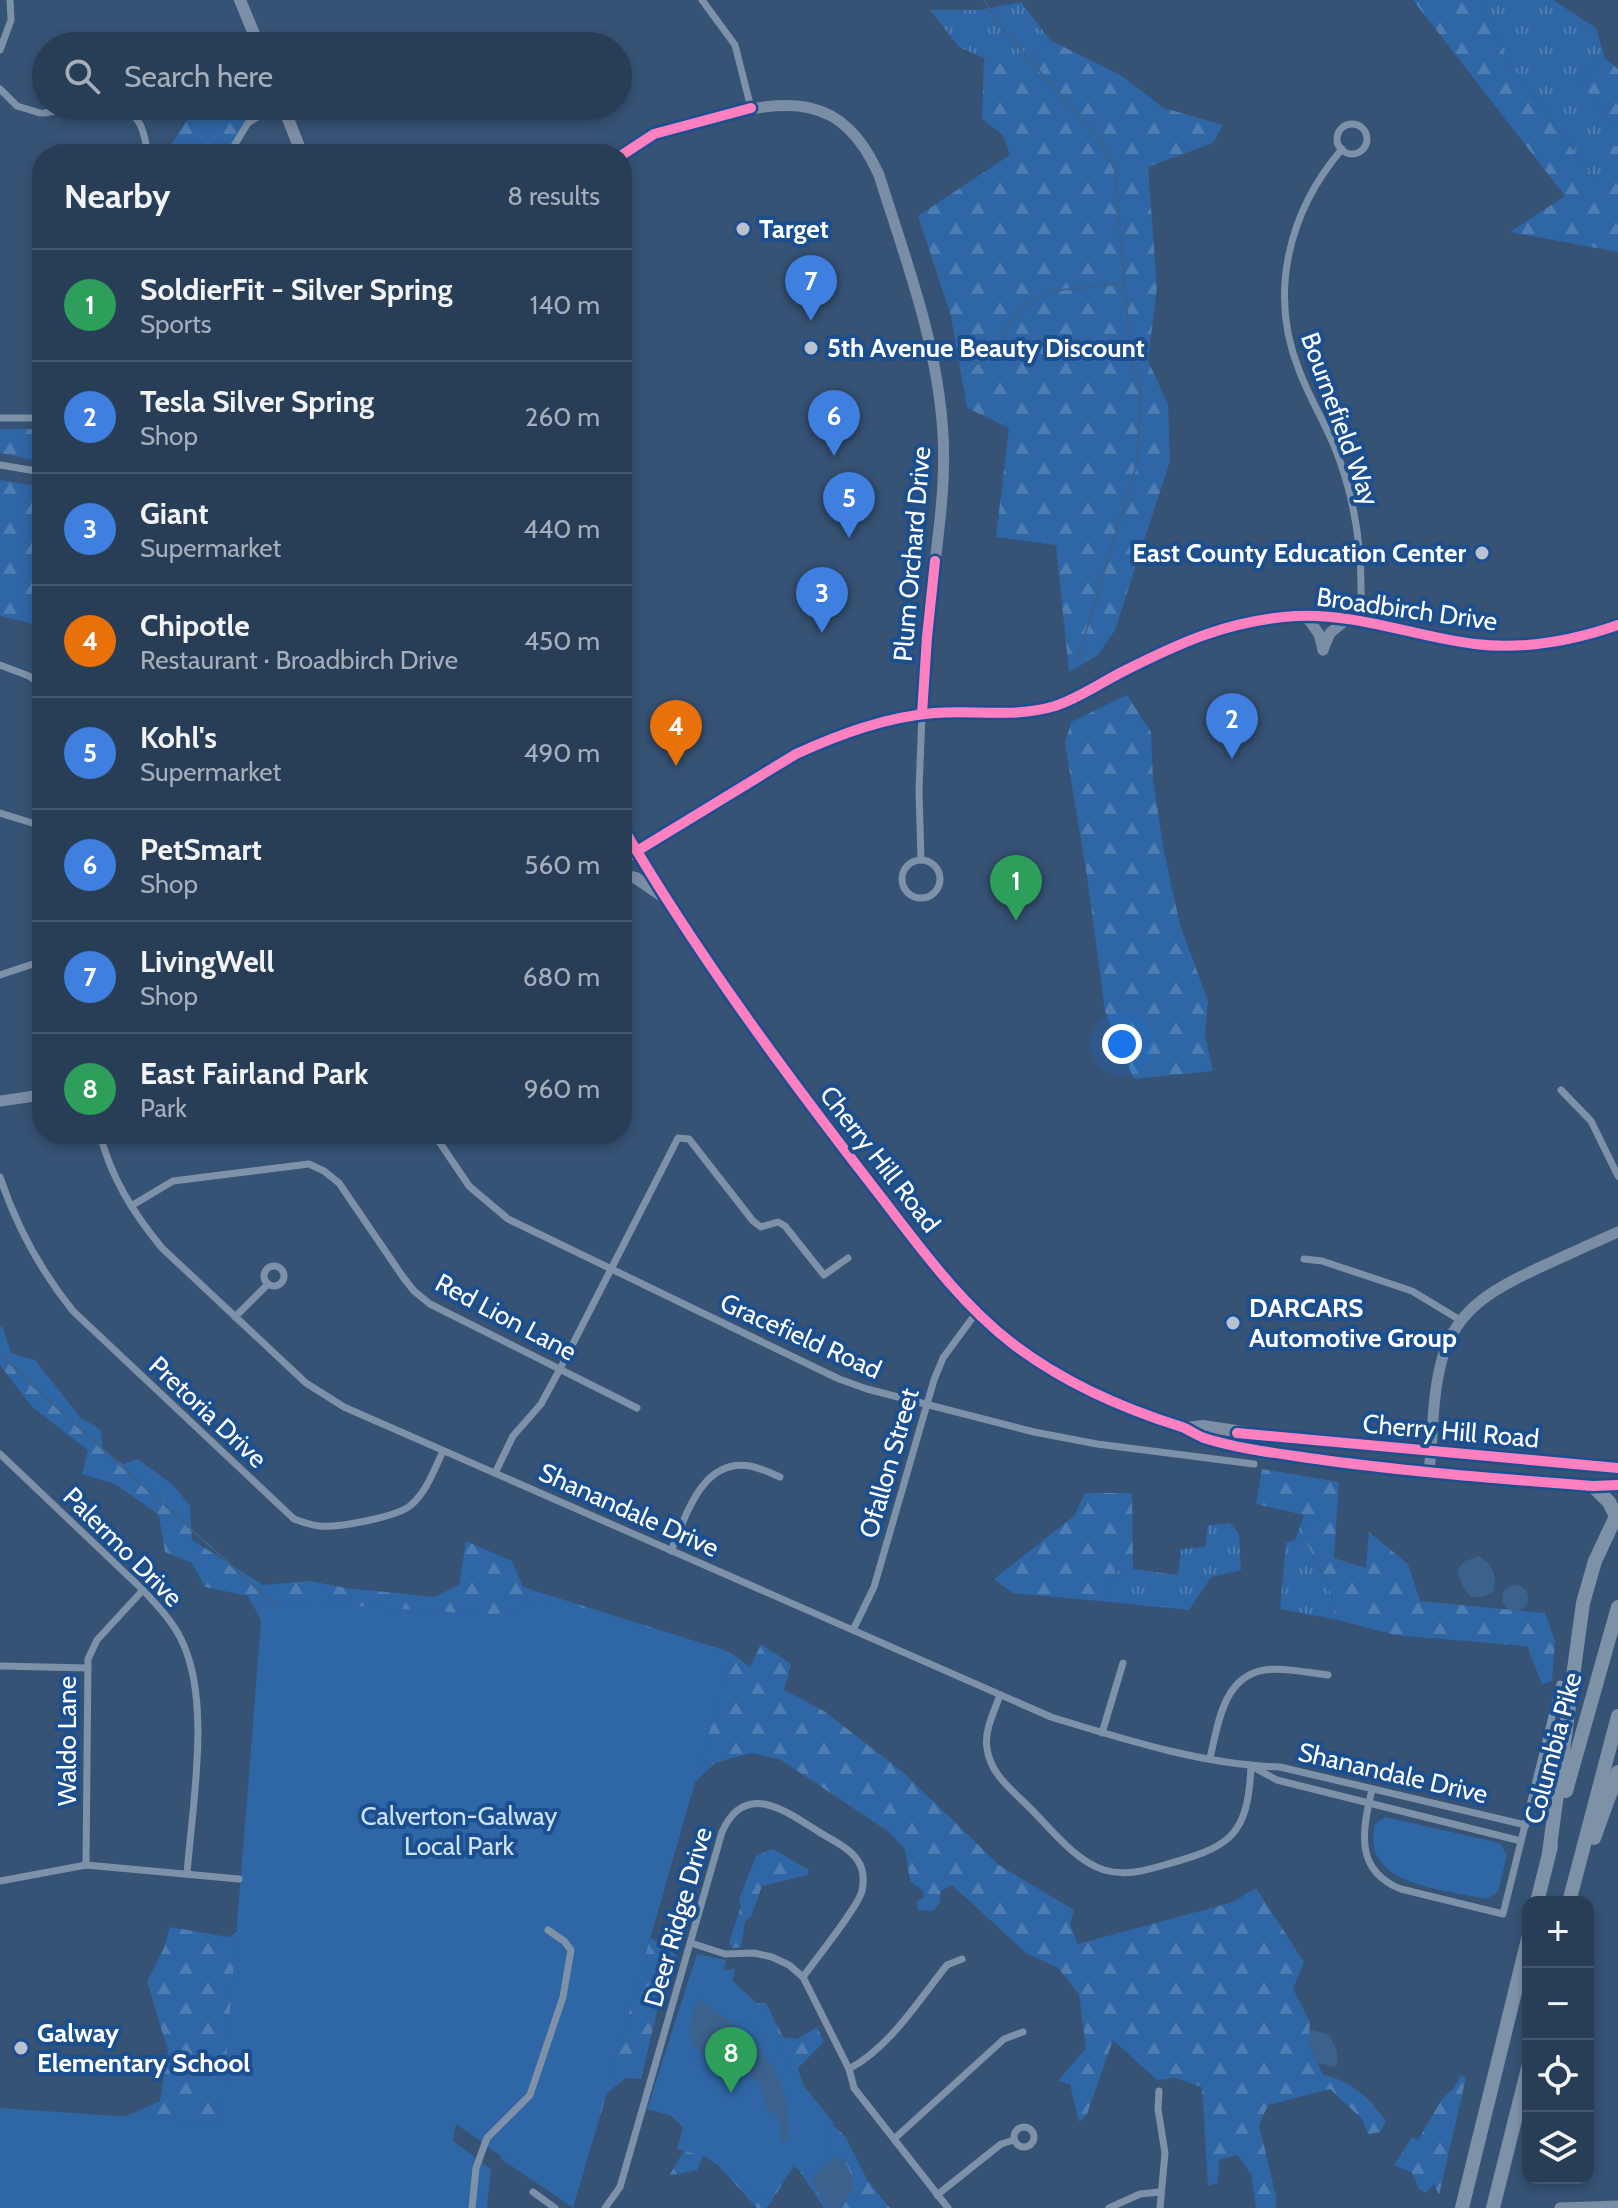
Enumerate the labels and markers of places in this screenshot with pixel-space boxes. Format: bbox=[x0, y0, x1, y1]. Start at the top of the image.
place label: Target bbox=[759, 213, 829, 245]
marker: Target bbox=[734, 220, 752, 238]
pin: 7 bbox=[785, 255, 837, 321]
place label: 5th Avenue Beauty Discount bbox=[827, 332, 1145, 364]
marker: 5th Avenue Beauty Discount bbox=[802, 339, 820, 357]
pin: 6 bbox=[808, 390, 860, 456]
pin: 5 bbox=[823, 472, 875, 538]
place label: East County Education Center bbox=[1132, 537, 1466, 569]
marker: East County Education Center bbox=[1473, 544, 1491, 562]
pin: 3 bbox=[796, 567, 848, 633]
pin: 2 bbox=[1206, 693, 1258, 759]
pin: 4 bbox=[650, 700, 702, 766]
pin: 1 bbox=[990, 855, 1042, 921]
place label: DARCARS Automotive Group bbox=[1249, 1292, 1457, 1354]
marker: DARCARS Automotive Group bbox=[1224, 1314, 1242, 1332]
place label: Galway Elementary School bbox=[37, 2017, 250, 2079]
pin: 8 bbox=[705, 2027, 757, 2093]
marker: Galway Elementary School bbox=[12, 2039, 30, 2057]

